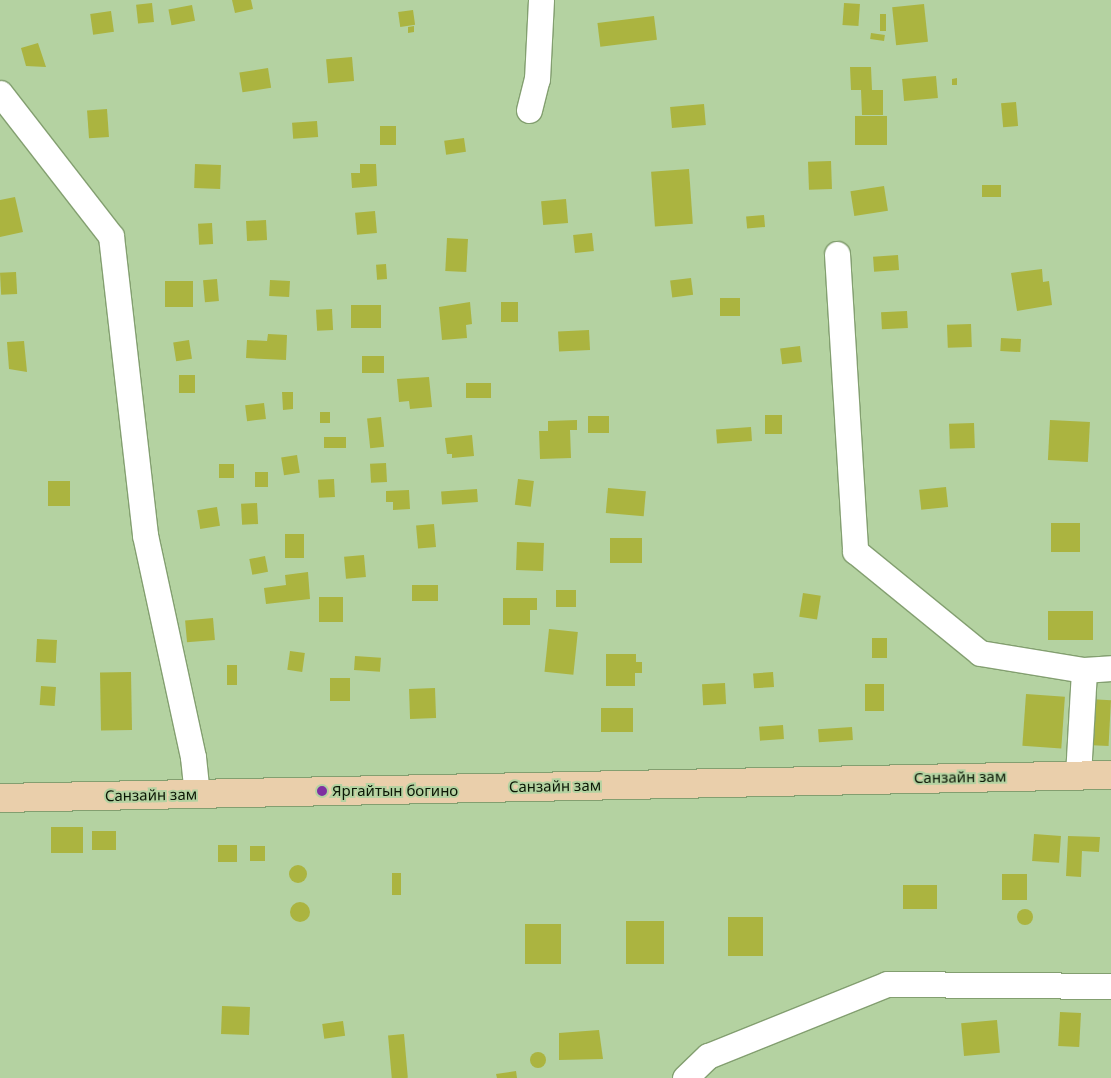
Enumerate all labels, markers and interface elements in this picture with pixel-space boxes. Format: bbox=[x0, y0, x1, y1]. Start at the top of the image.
street label: Санзайн зам bbox=[914, 767, 1006, 787]
street label: Санзайн зам bbox=[509, 776, 601, 796]
place label: Яргайтын богино bbox=[332, 782, 458, 800]
street label: Санзайн зам bbox=[105, 785, 197, 805]
marker: Яргайтын богино bbox=[316, 785, 328, 797]

